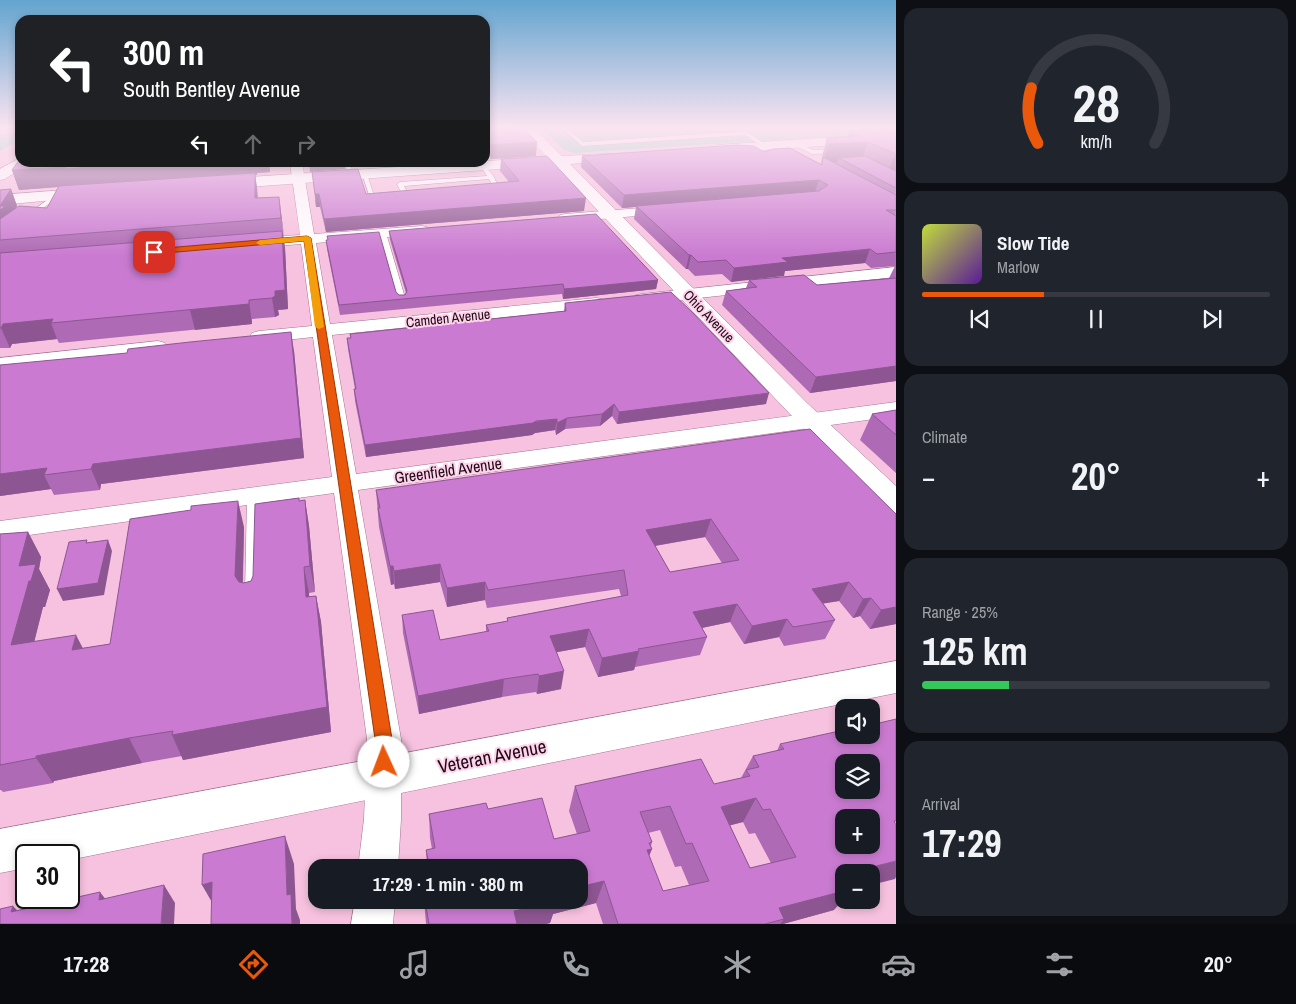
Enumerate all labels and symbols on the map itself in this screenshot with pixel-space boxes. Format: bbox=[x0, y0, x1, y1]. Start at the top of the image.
pin bbox=[133, 231, 175, 273]
street label: Ohio Avenue bbox=[680, 286, 738, 346]
street label: Camden Avenue bbox=[405, 305, 491, 331]
street label: Greenfield Avenue bbox=[393, 452, 503, 488]
street label: Veteran Avenue bbox=[436, 733, 548, 779]
position arrow bbox=[357, 735, 409, 787]
speed limit sign: 30 bbox=[15, 844, 80, 909]

